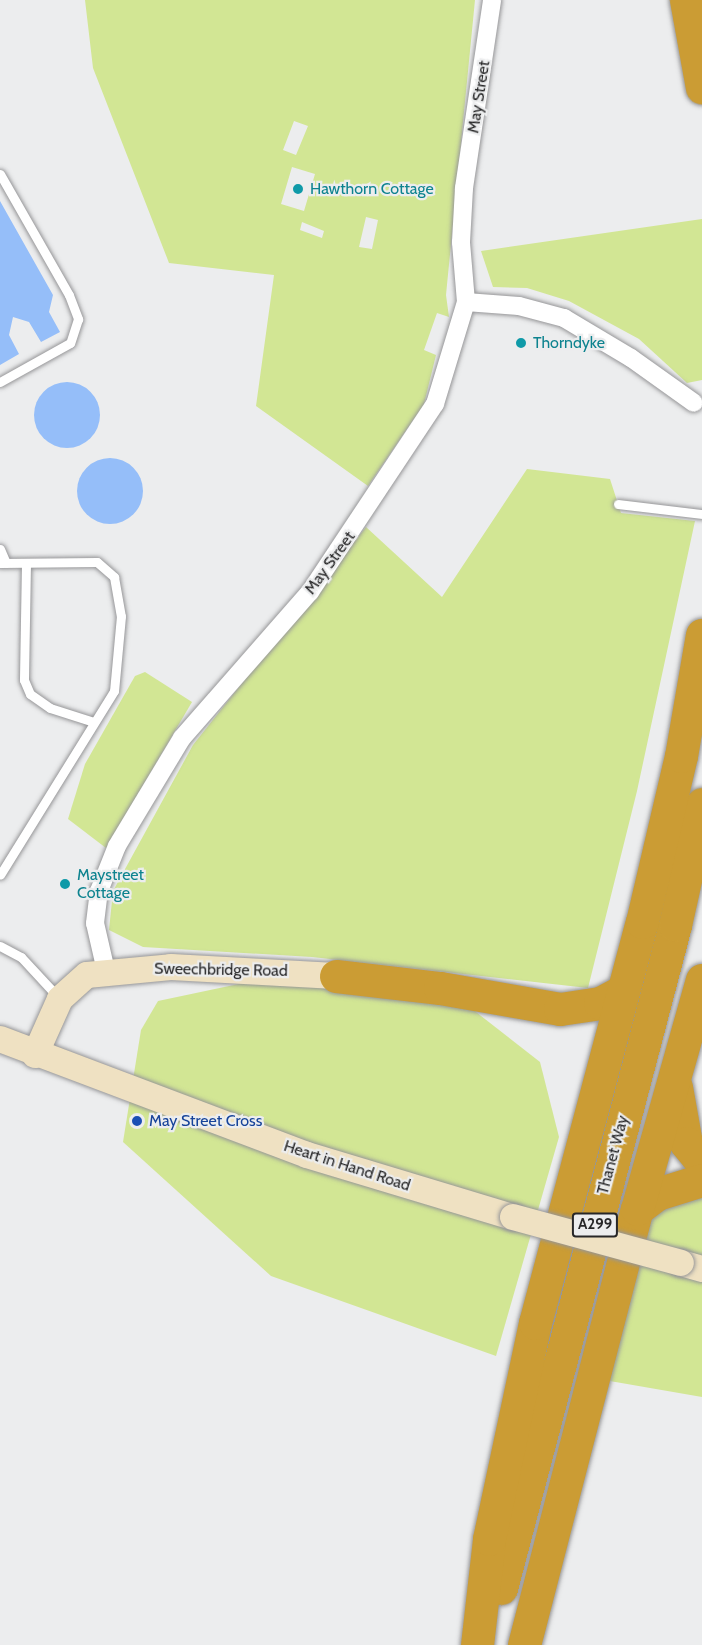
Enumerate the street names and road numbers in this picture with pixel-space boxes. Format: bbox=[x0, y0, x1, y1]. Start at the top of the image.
street label: May Street bbox=[464, 59, 494, 135]
street label: May Street bbox=[301, 528, 359, 598]
street label: Sweechbridge Road bbox=[154, 959, 288, 981]
street label: Thanet Way bbox=[593, 1113, 633, 1197]
street label: Heart in Hand Road bbox=[281, 1136, 413, 1196]
road number: A299 bbox=[571, 1213, 619, 1237]

